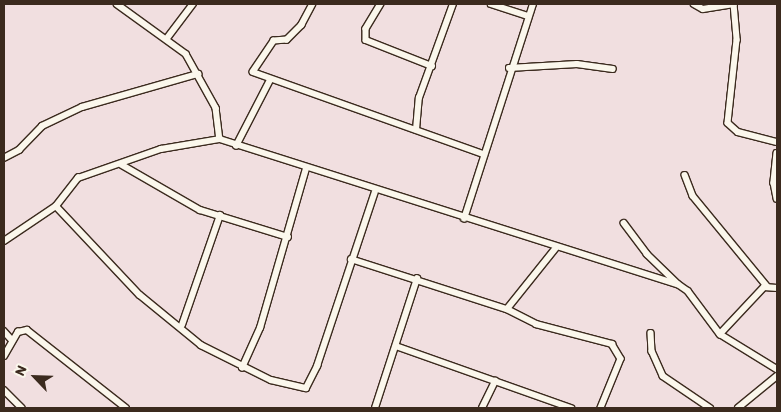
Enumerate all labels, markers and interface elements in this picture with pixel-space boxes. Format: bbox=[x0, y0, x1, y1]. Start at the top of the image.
north arrow bbox=[10, 352, 60, 402]
text: N bbox=[11, 363, 31, 378]

